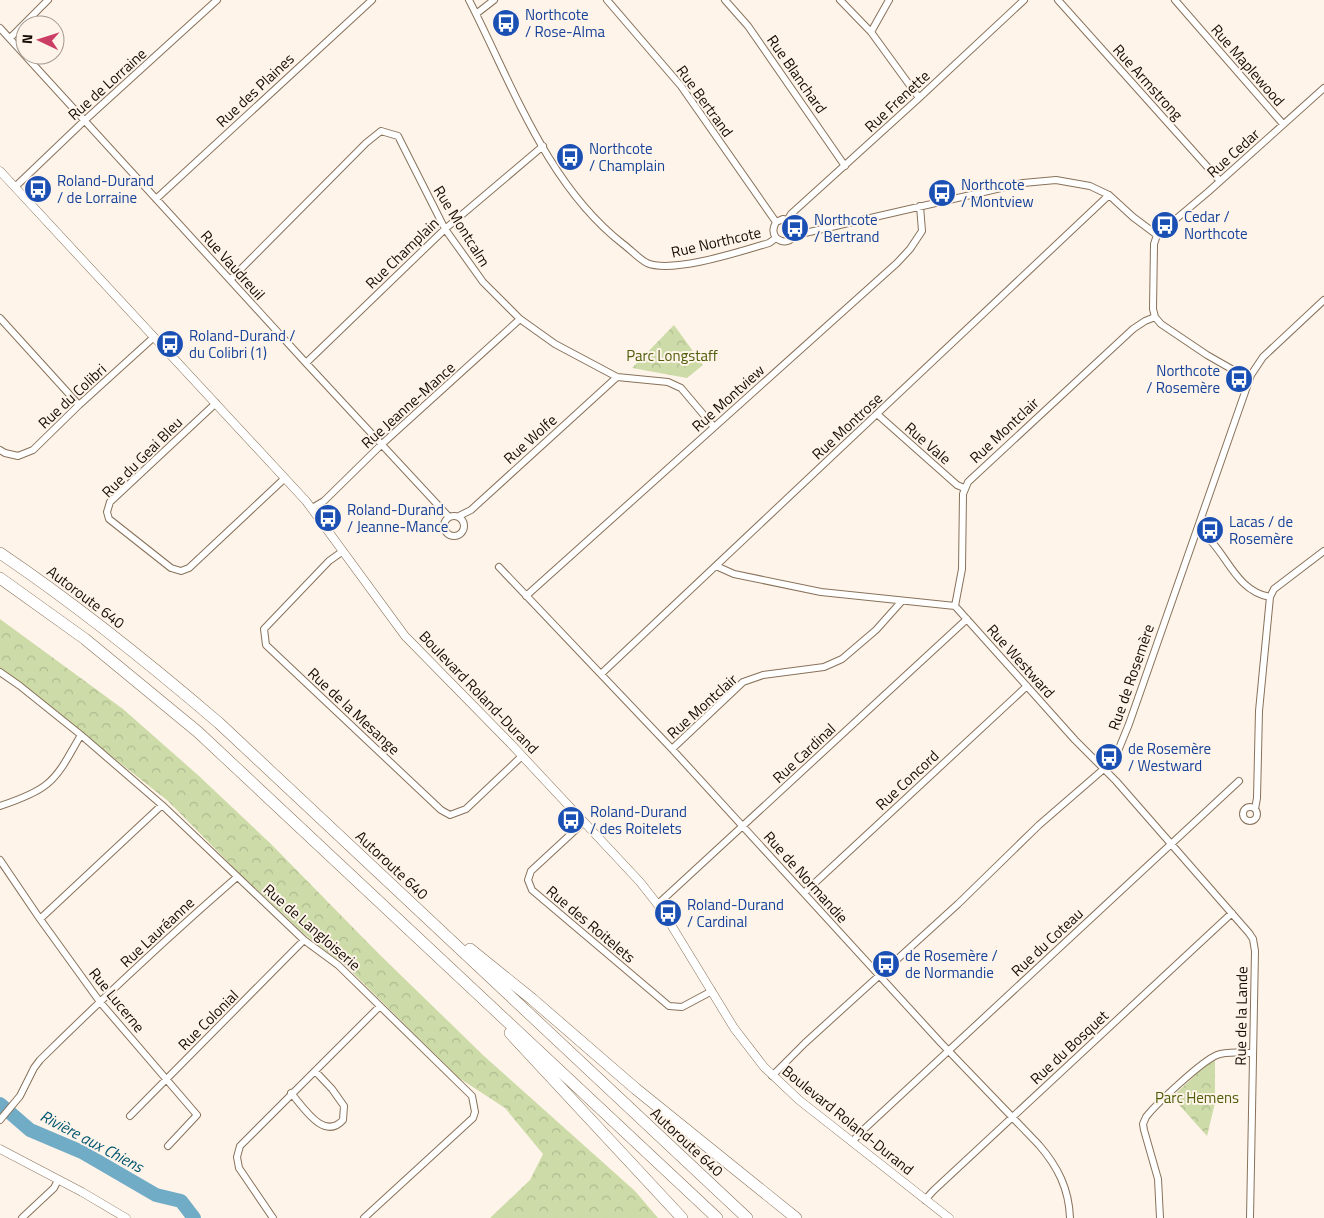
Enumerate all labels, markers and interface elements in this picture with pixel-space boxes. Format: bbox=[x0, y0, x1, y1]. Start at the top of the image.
place label: Northcote / Rose-Alma bbox=[525, 3, 605, 43]
bus stop icon: Northcote / Rose-Alma bbox=[491, 8, 521, 38]
north arrow bbox=[15, 15, 65, 65]
street label: Rue Maplewood bbox=[1206, 19, 1290, 111]
street label: Rue Blanchard bbox=[761, 30, 833, 118]
text: N bbox=[16, 33, 37, 45]
street label: Rue Armstrong bbox=[1107, 39, 1189, 125]
street label: Rue de Lorraine bbox=[63, 42, 151, 126]
street label: Rue des Plaines bbox=[211, 48, 299, 132]
street label: Rue Bertrand bbox=[671, 60, 739, 142]
street label: Rue Frenette bbox=[859, 65, 935, 137]
street label: Rue Cedar bbox=[1201, 123, 1265, 183]
place label: Northcote / Champlain bbox=[589, 137, 665, 177]
bus stop icon: Northcote / Champlain bbox=[555, 142, 585, 172]
place label: Roland-Durand / de Lorraine bbox=[57, 169, 154, 209]
place label: Northcote / Montview bbox=[961, 173, 1034, 213]
bus stop icon: Roland-Durand / de Lorraine bbox=[23, 174, 53, 204]
bus stop icon: Northcote / Montview bbox=[927, 178, 957, 208]
street label: Rue Montcalm bbox=[428, 181, 496, 271]
place label: Cedar / Northcote bbox=[1184, 205, 1248, 245]
place label: Northcote / Bertrand bbox=[814, 208, 879, 248]
bus stop icon: Cedar / Northcote bbox=[1150, 210, 1180, 240]
street label: Rue Champlain bbox=[360, 212, 444, 294]
bus stop icon: Northcote / Bertrand bbox=[780, 213, 810, 243]
street label: Rue Northcote bbox=[669, 220, 763, 264]
street label: Rue Vaudreuil bbox=[195, 225, 271, 305]
place label: Roland-Durand / du Colibri (1) bbox=[189, 324, 295, 364]
bus stop icon: Roland-Durand / du Colibri (1) bbox=[155, 329, 185, 359]
park label: Parc Longstaff bbox=[626, 344, 718, 367]
street label: Rue Jeanne-Mance bbox=[356, 356, 460, 454]
street label: Rue du Colibri bbox=[33, 358, 111, 434]
street label: Rue Montview bbox=[686, 359, 770, 437]
place label: Northcote / Rosemère bbox=[1146, 359, 1220, 399]
bus stop icon: Northcote / Rosemère bbox=[1224, 364, 1254, 394]
street label: Rue Montrose bbox=[807, 387, 887, 465]
street label: Rue Montclair bbox=[964, 392, 1044, 468]
street label: Rue Wolfe bbox=[498, 409, 562, 469]
street label: Rue du Geai Bleu bbox=[96, 411, 188, 503]
street label: Rue Vale bbox=[900, 416, 956, 470]
place label: Roland-Durand / Jeanne-Mance bbox=[347, 498, 448, 538]
bus stop icon: Roland-Durand / Jeanne-Mance bbox=[313, 503, 343, 533]
place label: Lacas / de Rosemère bbox=[1229, 510, 1293, 550]
bus stop icon: Lacas / de Rosemère bbox=[1195, 515, 1225, 545]
street label: Autoroute 640 bbox=[42, 560, 130, 634]
street label: Rue Westward bbox=[981, 619, 1061, 703]
street label: Rue de Rosemère bbox=[1102, 621, 1160, 733]
street label: Boulevard Roland-Durand bbox=[414, 625, 544, 759]
street label: Rue de la Mesange bbox=[303, 662, 405, 760]
street label: Rue Montclair bbox=[662, 668, 742, 744]
street label: Rue Cardinal bbox=[767, 718, 841, 788]
place label: de Rosemère / Westward bbox=[1128, 737, 1211, 777]
bus stop icon: de Rosemère / Westward bbox=[1094, 742, 1124, 772]
street label: Rue Concord bbox=[870, 745, 944, 815]
place label: Roland-Durand / des Roitelets bbox=[590, 800, 687, 840]
bus stop icon: Roland-Durand / des Roitelets bbox=[556, 805, 586, 835]
street label: Autoroute 640 bbox=[350, 825, 434, 905]
street label: Rue de Normandie bbox=[758, 826, 854, 928]
street label: Rue de Langloiserie bbox=[258, 878, 366, 976]
street label: Rue des Roitelets bbox=[541, 880, 641, 968]
street label: Rue Lauréanne bbox=[115, 891, 199, 973]
place label: Roland-Durand / Cardinal bbox=[687, 893, 784, 933]
bus stop icon: Roland-Durand / Cardinal bbox=[653, 898, 683, 928]
street label: Rue du Coteau bbox=[1006, 902, 1088, 982]
place label: de Rosemère / de Normandie bbox=[905, 944, 998, 984]
bus stop icon: de Rosemère / de Normandie bbox=[871, 949, 901, 979]
street label: Rue Lucerne bbox=[84, 962, 150, 1038]
street label: Rue de la Lande bbox=[1229, 966, 1253, 1066]
street label: Rue Colonial bbox=[172, 984, 244, 1056]
street label: Rue du Bosquet bbox=[1025, 1004, 1114, 1090]
street label: Boulevard Roland-Durand bbox=[777, 1060, 919, 1180]
park label: Parc Hemens bbox=[1155, 1086, 1239, 1109]
street label: Autoroute 640 bbox=[645, 1102, 729, 1182]
water label: Rivière aux Chiens bbox=[36, 1104, 149, 1179]

